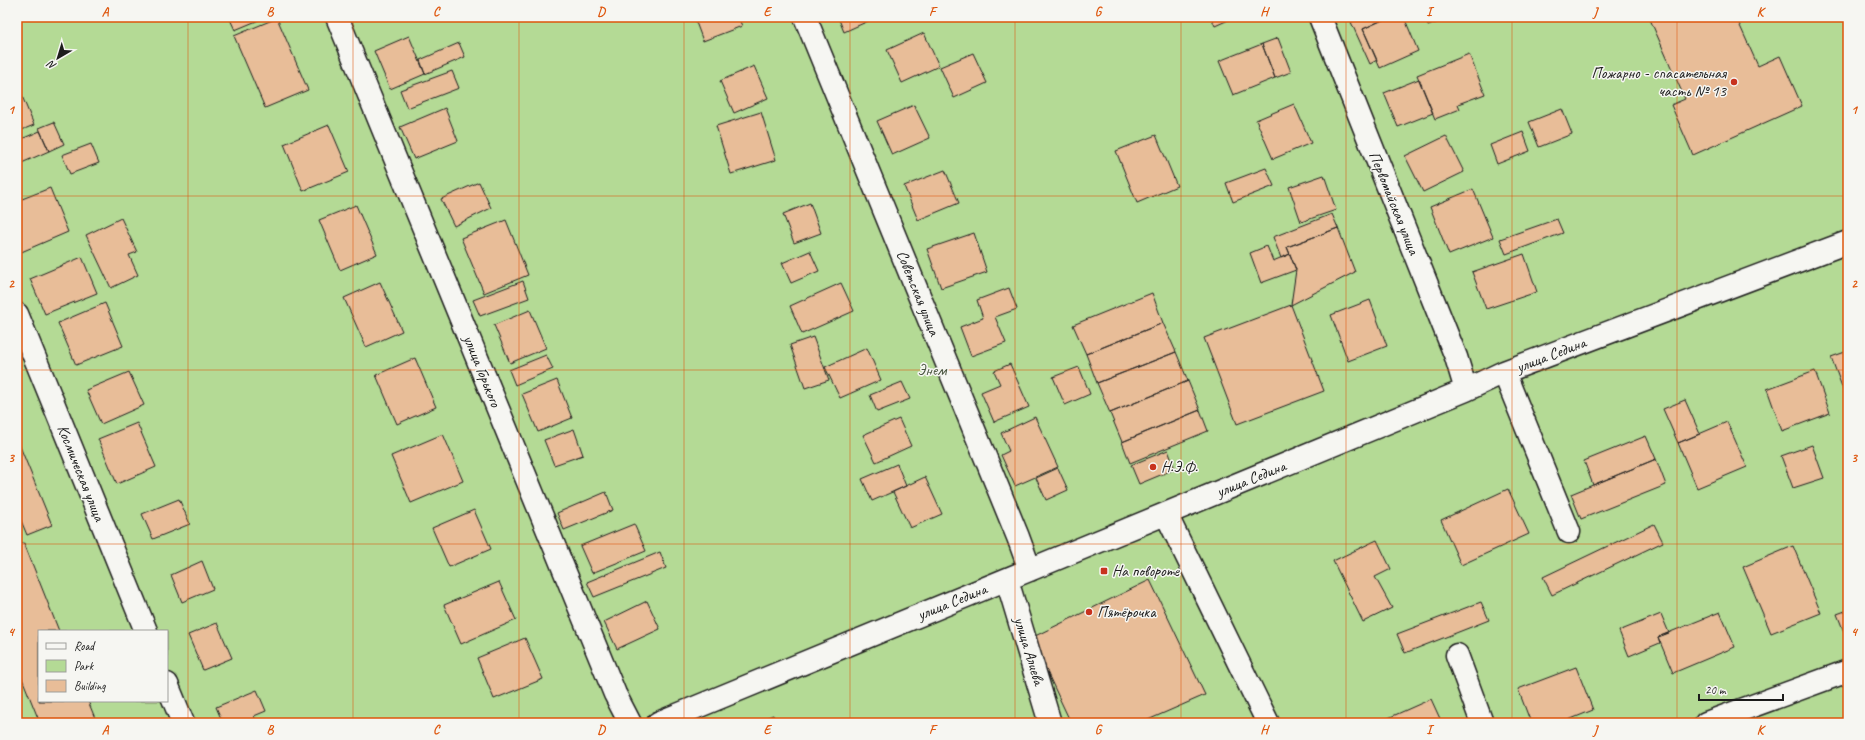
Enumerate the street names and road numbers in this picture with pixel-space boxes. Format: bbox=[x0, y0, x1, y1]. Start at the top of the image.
street label: Первомайская улица bbox=[1364, 148, 1424, 259]
street label: Советская улица bbox=[892, 247, 945, 340]
street label: улица Горького bbox=[458, 331, 506, 411]
street label: улица Седина bbox=[1512, 332, 1590, 378]
street label: Космическая улица bbox=[53, 422, 110, 526]
street label: улица Седина bbox=[1212, 456, 1290, 502]
street label: улица Седина bbox=[913, 579, 991, 625]
street label: улица Алиева bbox=[1009, 613, 1049, 689]

